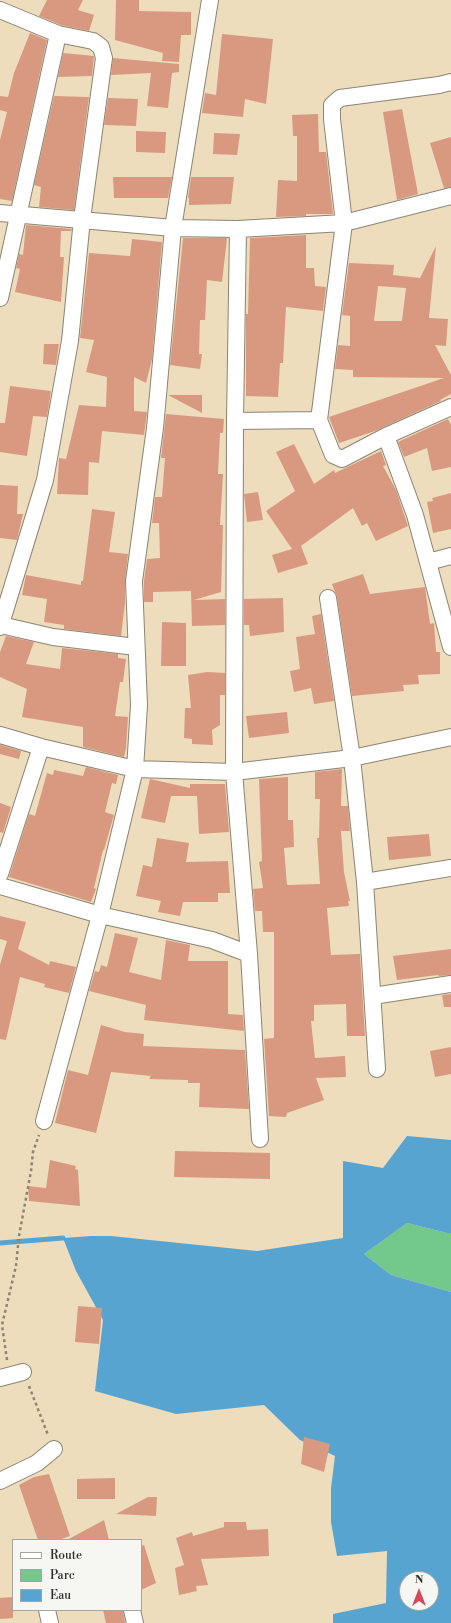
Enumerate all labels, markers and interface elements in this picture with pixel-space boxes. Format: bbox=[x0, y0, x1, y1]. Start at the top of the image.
legend bbox=[12, 1539, 142, 1611]
text: Route bbox=[50, 1548, 82, 1563]
text: Parc bbox=[50, 1568, 75, 1583]
north arrow bbox=[399, 1571, 439, 1611]
text: N bbox=[415, 1573, 423, 1587]
text: Eau bbox=[50, 1588, 71, 1603]

